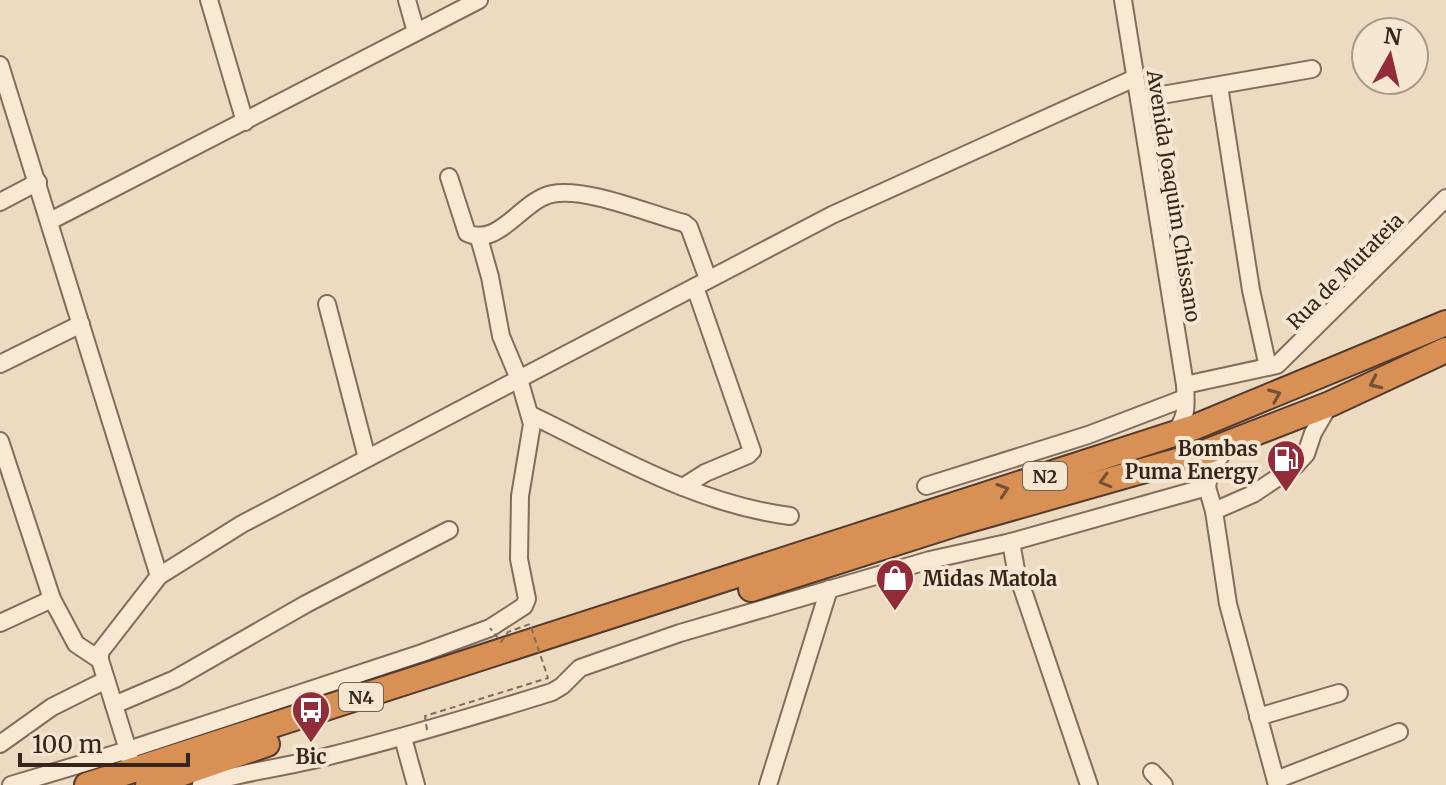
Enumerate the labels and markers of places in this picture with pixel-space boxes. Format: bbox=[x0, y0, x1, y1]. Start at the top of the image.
place label: Bombas Puma Energy bbox=[1125, 436, 1258, 484]
fuel station icon: Bombas Puma Energy bbox=[1265, 438, 1307, 493]
shop icon: Midas Matola bbox=[874, 557, 916, 612]
place label: Midas Matola bbox=[923, 566, 1057, 591]
bus stop icon: Bic bbox=[290, 689, 332, 744]
place label: Bic bbox=[296, 744, 326, 769]

